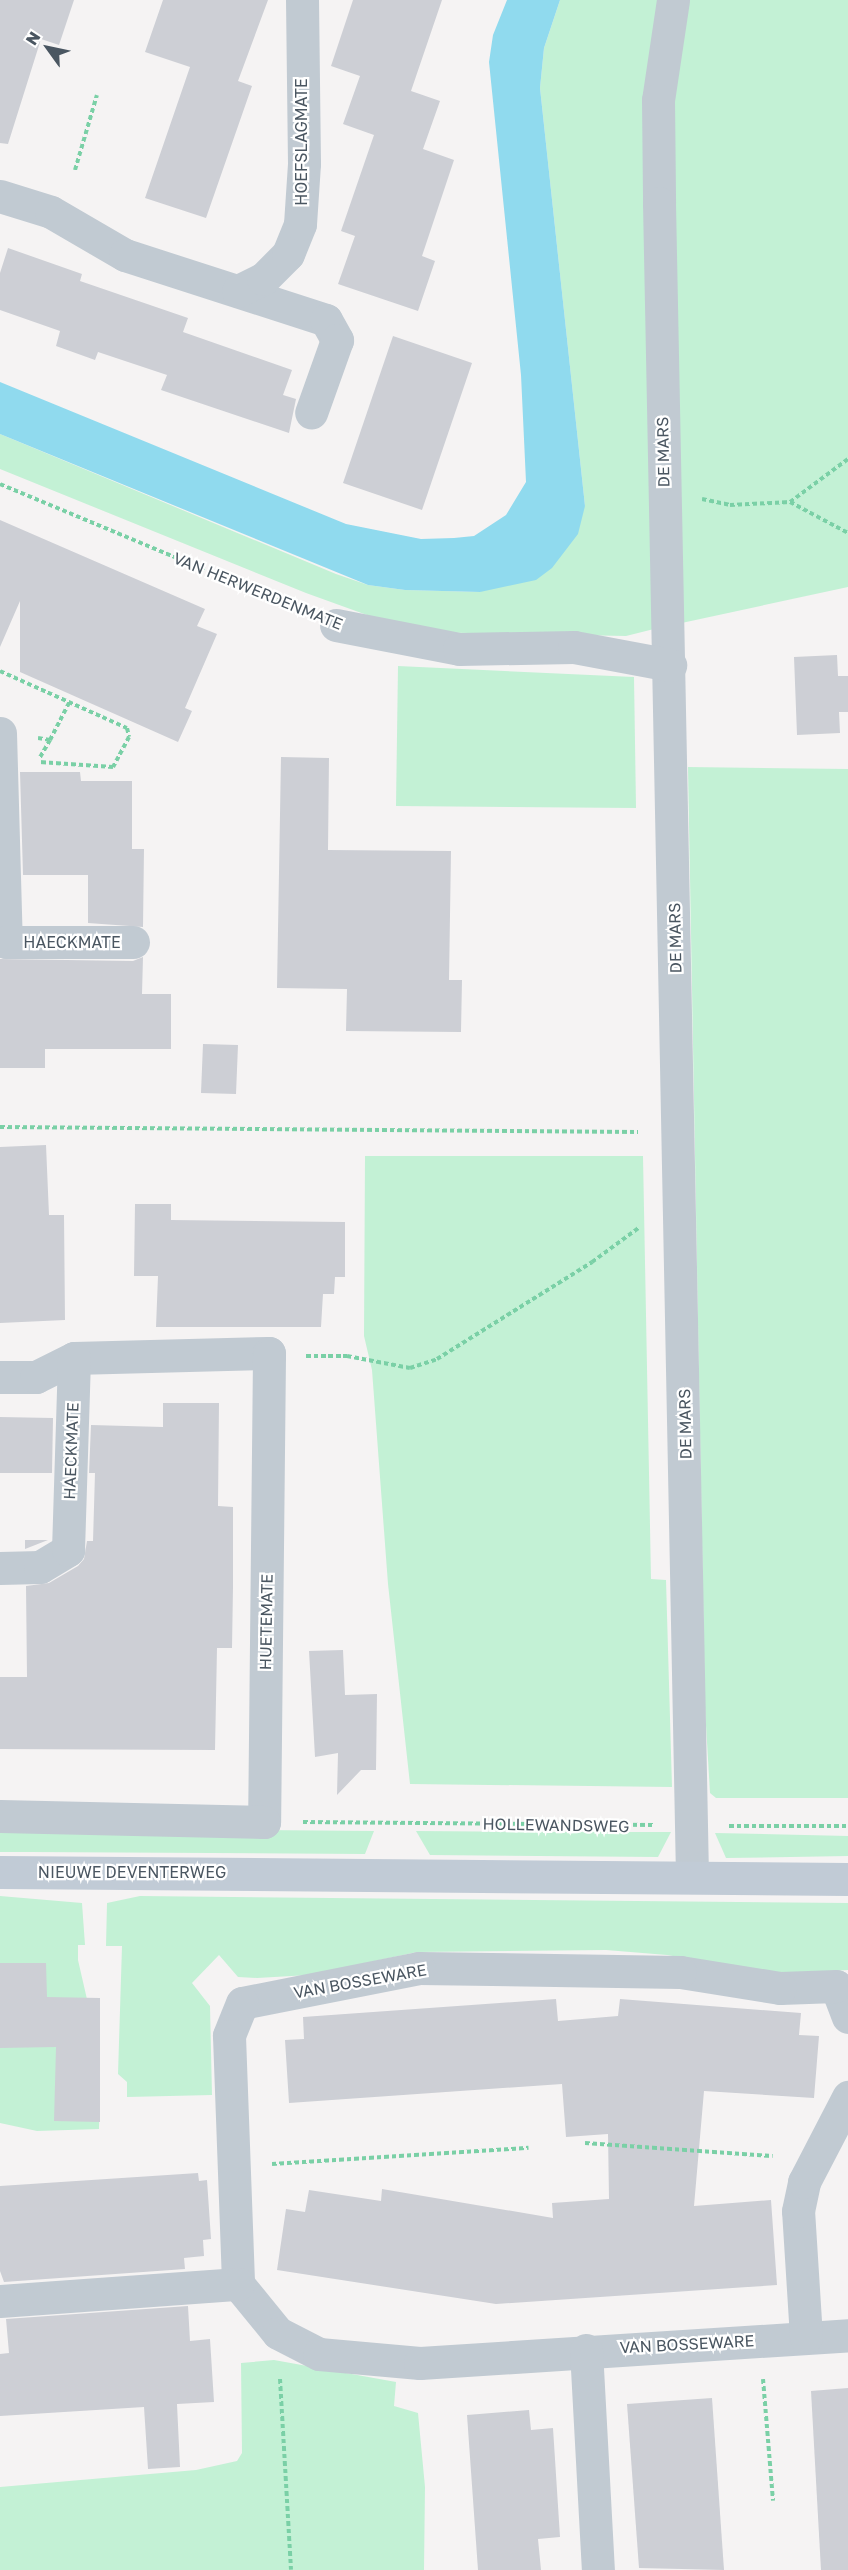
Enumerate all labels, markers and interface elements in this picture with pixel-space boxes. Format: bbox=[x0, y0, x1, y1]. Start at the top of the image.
north arrow bbox=[18, 18, 78, 78]
text: N bbox=[21, 28, 45, 49]
street label: HOEFSLAGMATE bbox=[291, 78, 311, 206]
street label: DE MARS bbox=[653, 417, 673, 487]
street label: VAN HERWERDENMATE bbox=[171, 548, 345, 634]
street label: DE MARS bbox=[665, 903, 685, 973]
street label: HAECKMATE bbox=[23, 932, 121, 952]
street label: DE MARS bbox=[675, 1389, 695, 1459]
street label: HAECKMATE bbox=[60, 1402, 82, 1500]
street label: HUETEMATE bbox=[256, 1574, 276, 1670]
street label: HOLLEWANDSWEG bbox=[482, 1814, 630, 1836]
street label: NIEUWE DEVENTERWEG bbox=[38, 1862, 226, 1882]
street label: VAN BOSSEWARE bbox=[292, 1960, 428, 2002]
street label: VAN BOSSEWARE bbox=[619, 2331, 755, 2357]

